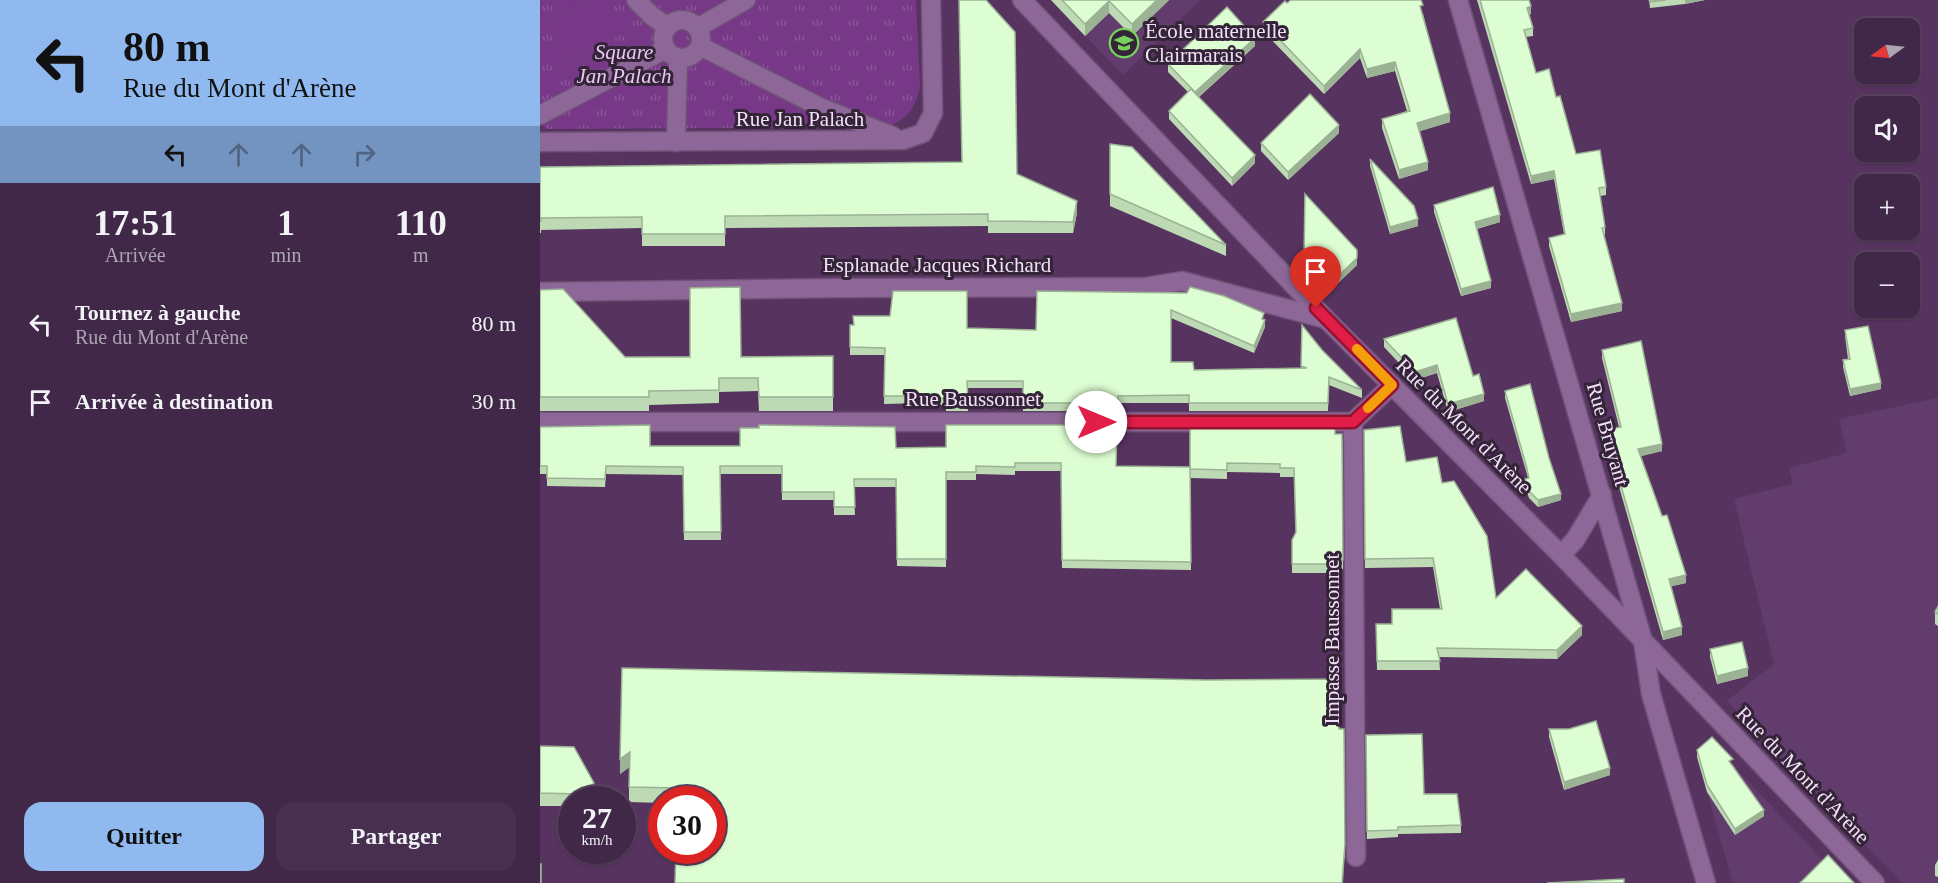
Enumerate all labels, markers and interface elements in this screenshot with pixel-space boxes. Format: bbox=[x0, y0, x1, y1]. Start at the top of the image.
north arrow bbox=[1854, 18, 1920, 84]
map controls bbox=[1854, 18, 1920, 318]
place label: École maternelle Clairmarais bbox=[1145, 19, 1287, 67]
icon: left bbox=[24, 24, 102, 102]
text: 80 m bbox=[123, 24, 211, 70]
school or university icon: École maternelle Clairmarais bbox=[1108, 27, 1140, 59]
park label: Square Jan Palach bbox=[576, 40, 672, 88]
text: Rue du Mont d'Arène bbox=[123, 73, 357, 103]
button: sound bbox=[1854, 96, 1920, 162]
street label: Rue Jan Palach bbox=[736, 107, 865, 131]
icon: left bbox=[159, 138, 192, 171]
icon: ahead bbox=[222, 138, 255, 171]
icon: ahead bbox=[285, 138, 318, 171]
icon: right bbox=[348, 138, 381, 171]
button: + bbox=[1854, 174, 1920, 240]
text: 17:51 bbox=[93, 203, 177, 243]
text: 1 bbox=[277, 203, 295, 243]
text: 110 bbox=[395, 203, 447, 243]
text: Arrivée bbox=[105, 244, 166, 266]
text: min bbox=[270, 244, 302, 266]
text: m bbox=[413, 244, 429, 266]
pin bbox=[1290, 246, 1341, 308]
button: − bbox=[1854, 252, 1920, 318]
street label: Esplanade Jacques Richard bbox=[823, 253, 1052, 277]
icon: arrive bbox=[1299, 255, 1332, 288]
text: Tournez à gauche bbox=[75, 300, 240, 325]
icon: left bbox=[24, 308, 57, 341]
text: 80 m bbox=[471, 311, 516, 336]
text: Rue du Mont d'Arène bbox=[75, 326, 248, 348]
street label: Rue du Mont d'Arène bbox=[1391, 353, 1537, 499]
street label: Rue Bruyant bbox=[1582, 379, 1634, 489]
icon: arrive bbox=[24, 386, 57, 419]
street label: Rue Baussonnet bbox=[905, 387, 1041, 411]
text: Arrivée à destination bbox=[75, 389, 273, 414]
text: 30 m bbox=[471, 389, 516, 414]
position arrow bbox=[1064, 390, 1128, 454]
street label: Impasse Baussonnet bbox=[1320, 553, 1344, 724]
street label: Rue du Mont d'Arène bbox=[1731, 701, 1875, 849]
speed limit sign: 30 bbox=[648, 786, 726, 864]
text: 27 bbox=[582, 801, 612, 834]
button: Quitter bbox=[24, 802, 264, 871]
button: Partager bbox=[276, 802, 516, 871]
text: km/h bbox=[582, 832, 612, 848]

